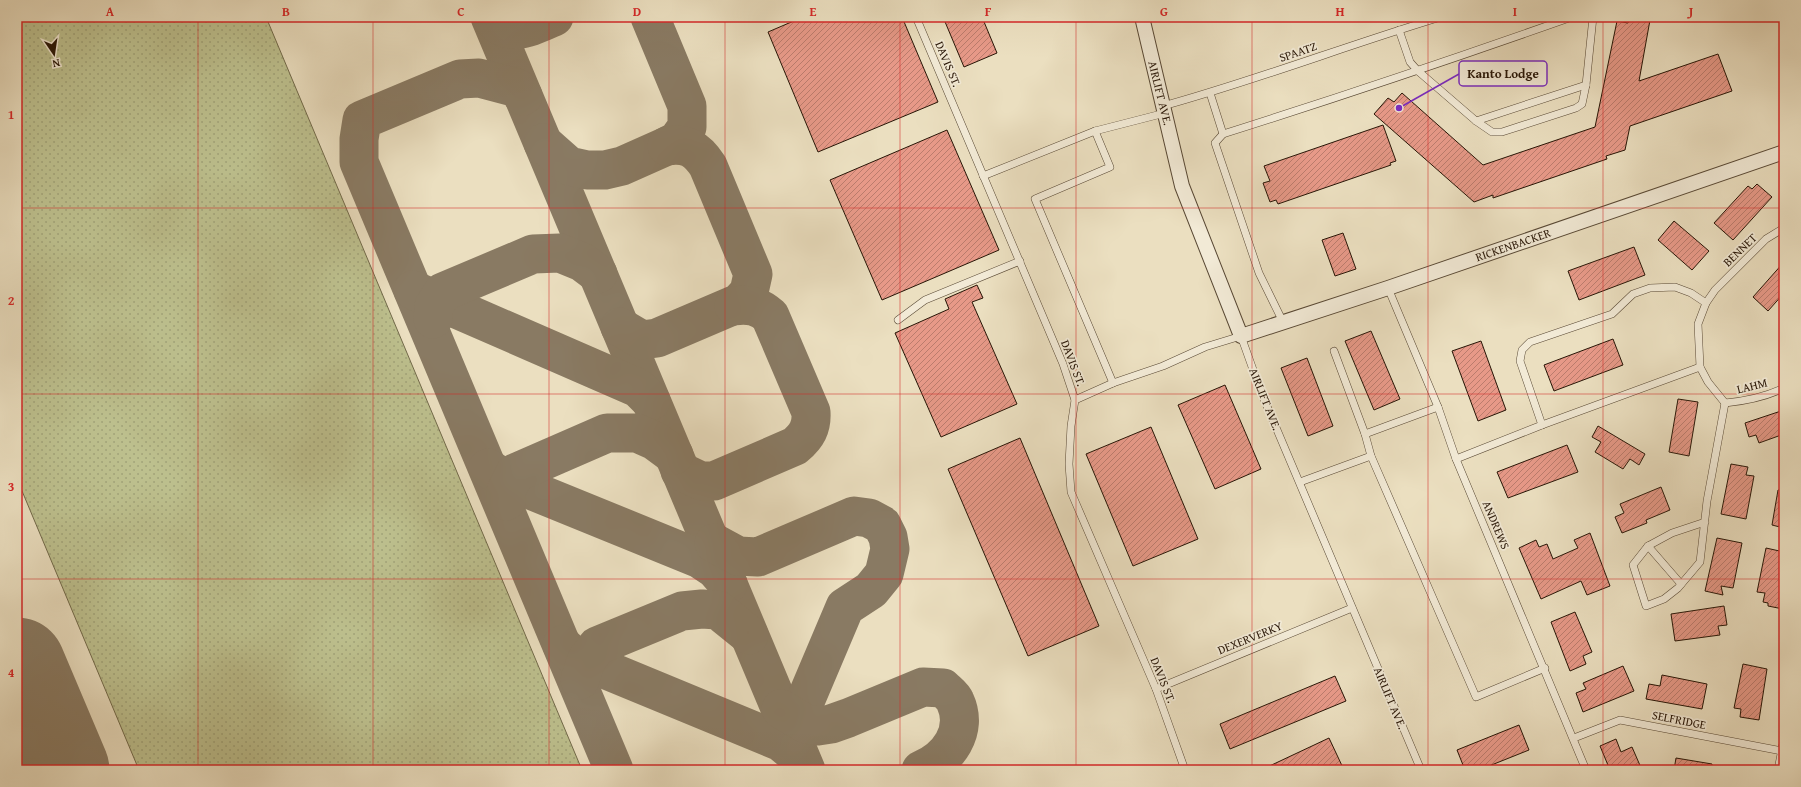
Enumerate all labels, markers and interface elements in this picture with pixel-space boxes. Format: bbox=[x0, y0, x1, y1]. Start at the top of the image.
text: A bbox=[106, 2, 115, 21]
text: B bbox=[282, 2, 290, 21]
text: C bbox=[457, 2, 465, 21]
text: D bbox=[633, 2, 641, 21]
text: E bbox=[810, 2, 817, 21]
text: F bbox=[985, 2, 992, 21]
text: G bbox=[1160, 2, 1168, 21]
text: H bbox=[1335, 2, 1345, 21]
text: I bbox=[1513, 2, 1517, 21]
text: J bbox=[1687, 2, 1694, 21]
north arrow bbox=[34, 34, 74, 74]
street label: SPAATZ bbox=[1277, 37, 1319, 66]
street label: DAVIS ST. bbox=[931, 38, 966, 89]
text: N bbox=[50, 55, 62, 73]
street label: AIRLIFT AVE. bbox=[1144, 59, 1177, 127]
callout: Kanto Lodge bbox=[1459, 61, 1547, 86]
text: Kanto Lodge bbox=[1467, 64, 1539, 83]
text: 1 bbox=[8, 105, 14, 124]
street label: RICKENBACKER bbox=[1473, 224, 1553, 265]
street label: BENNET bbox=[1719, 229, 1761, 270]
text: 2 bbox=[8, 291, 15, 310]
street label: DAVIS ST. bbox=[1057, 337, 1090, 388]
street label: AIRLIFT AVE. bbox=[1245, 365, 1286, 433]
street label: LAHM bbox=[1735, 373, 1769, 398]
text: 3 bbox=[8, 477, 14, 496]
street label: ANDREWS bbox=[1479, 498, 1514, 552]
street label: DEXERVERKY bbox=[1215, 617, 1285, 658]
street label: DAVIS ST. bbox=[1147, 654, 1180, 705]
text: 4 bbox=[8, 663, 15, 682]
street label: AIRLIFT AVE. bbox=[1370, 664, 1411, 731]
street label: SELFRIDGE bbox=[1651, 706, 1708, 733]

